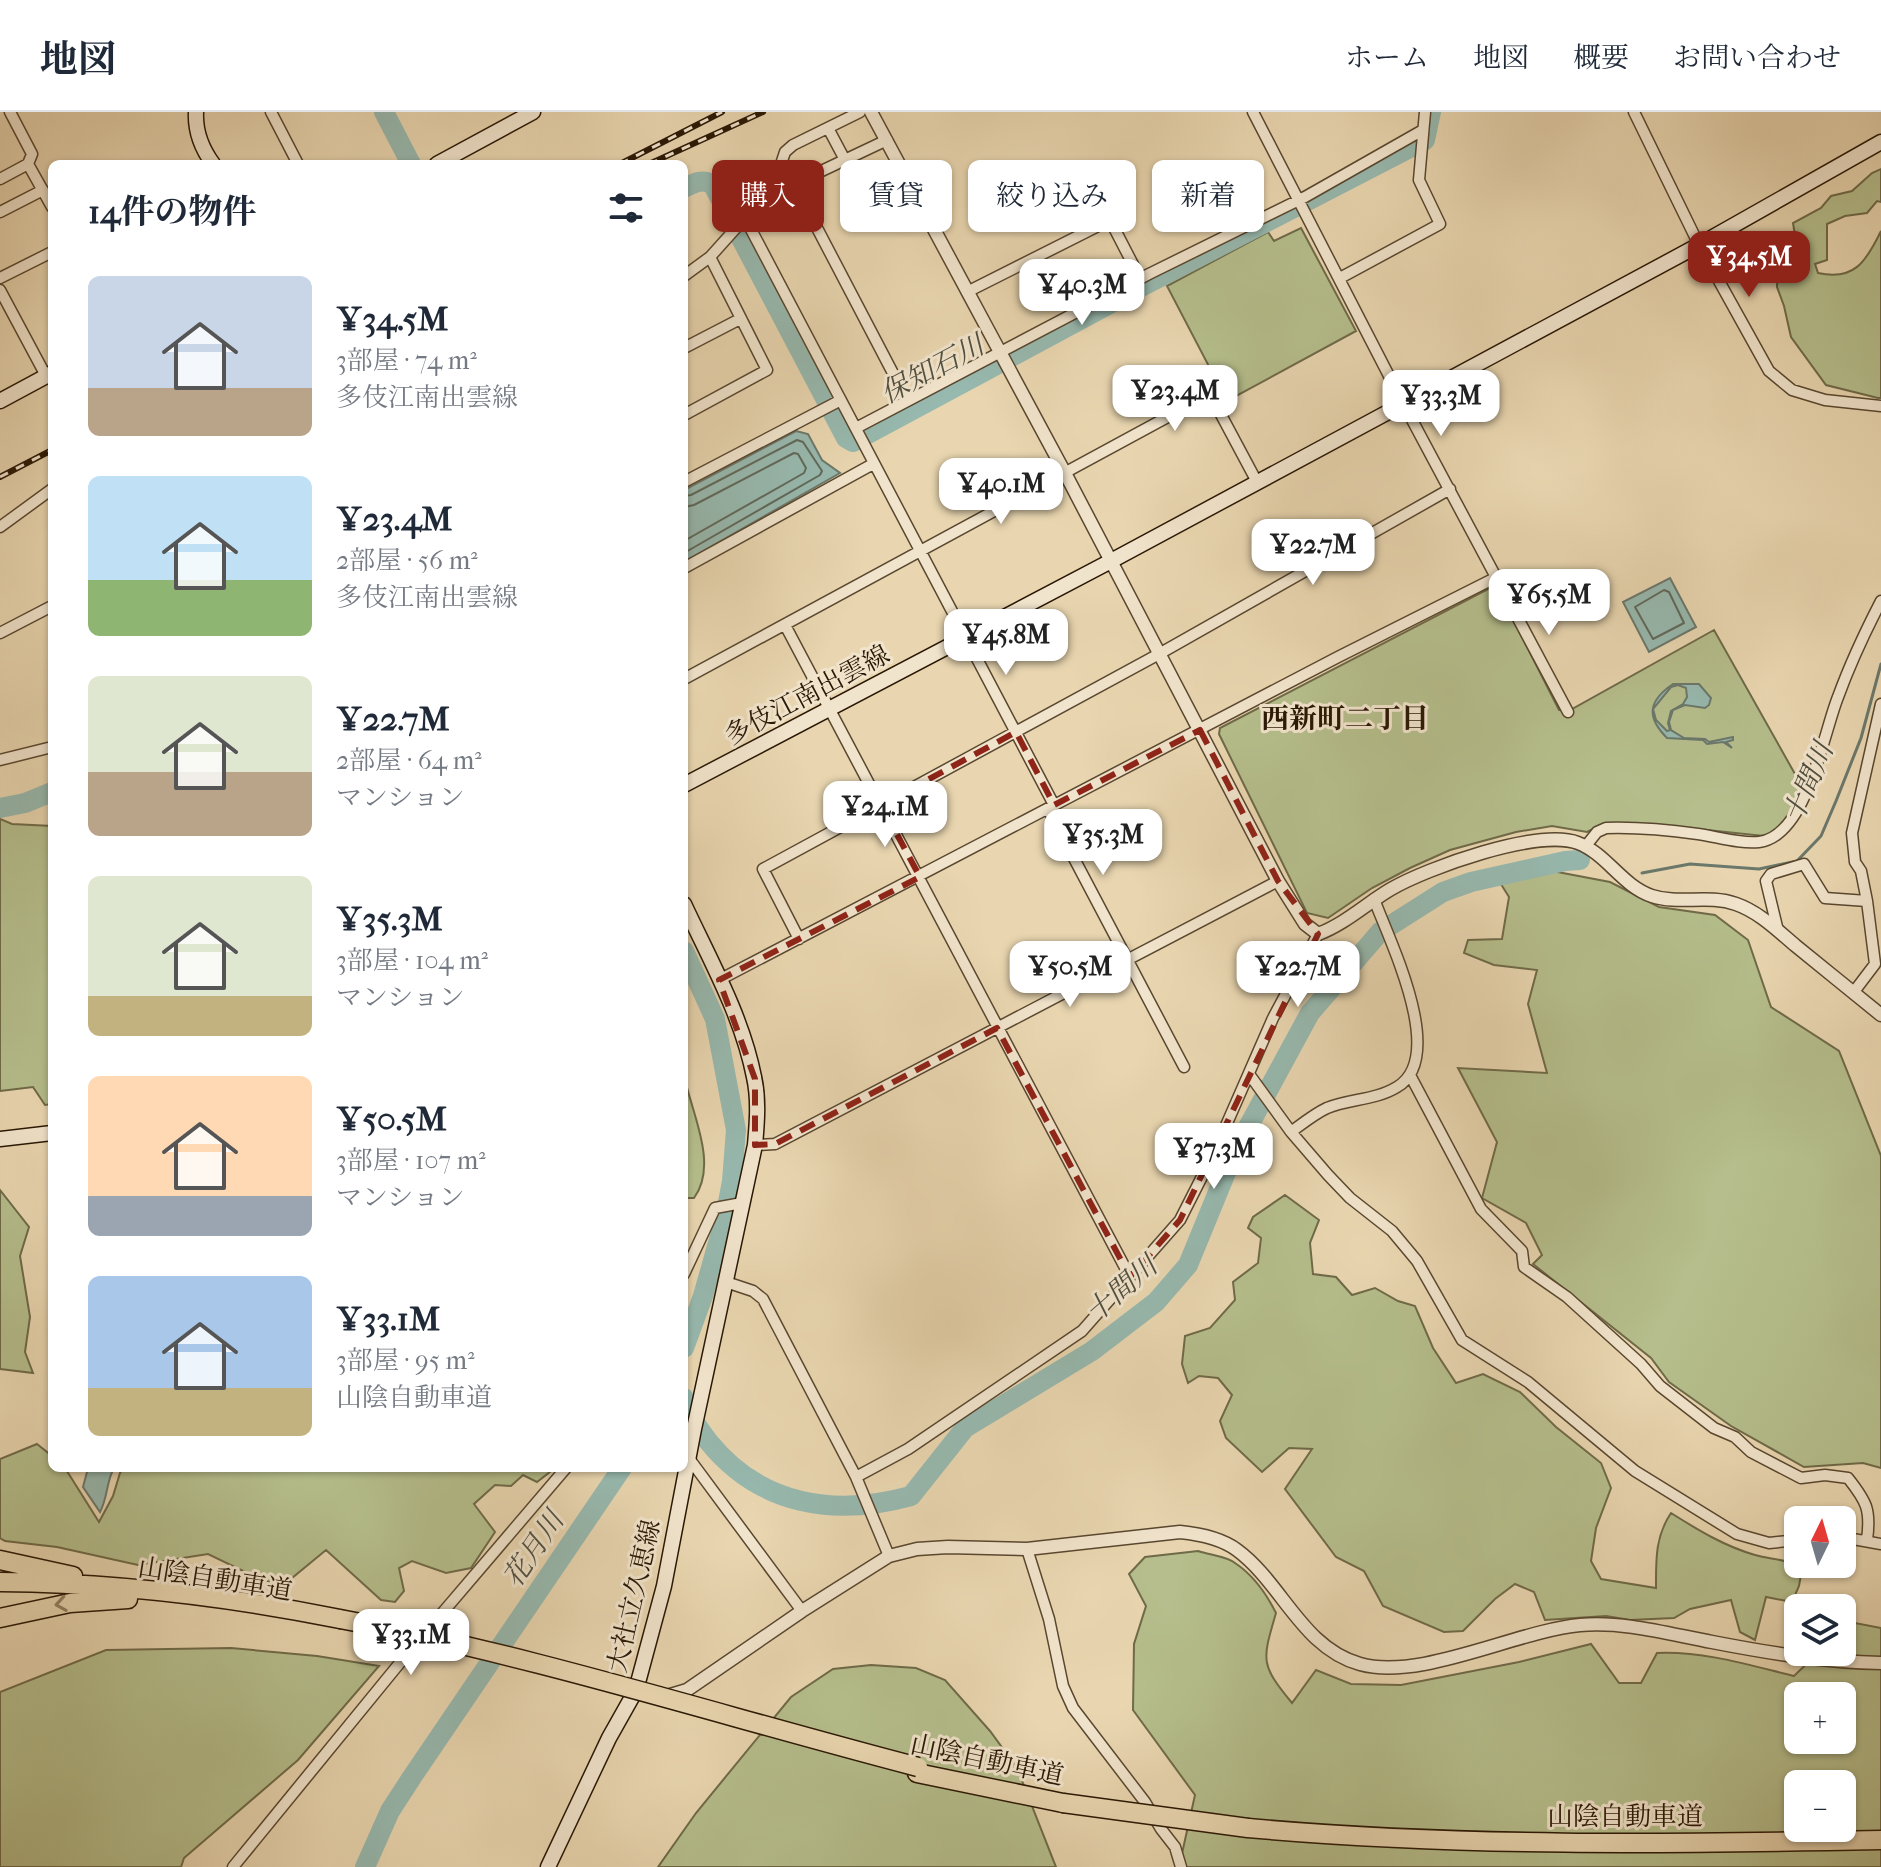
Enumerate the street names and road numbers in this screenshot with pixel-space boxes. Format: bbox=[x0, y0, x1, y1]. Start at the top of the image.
street label: 多伎江南出雲線 bbox=[719, 639, 895, 751]
street label: 大社立久恵線 bbox=[601, 1517, 667, 1675]
street label: 山陰自動車道 bbox=[136, 1551, 294, 1607]
street label: 山陰自動車道 bbox=[907, 1729, 1067, 1791]
street label: 山陰自動車道 bbox=[1547, 1801, 1703, 1832]

